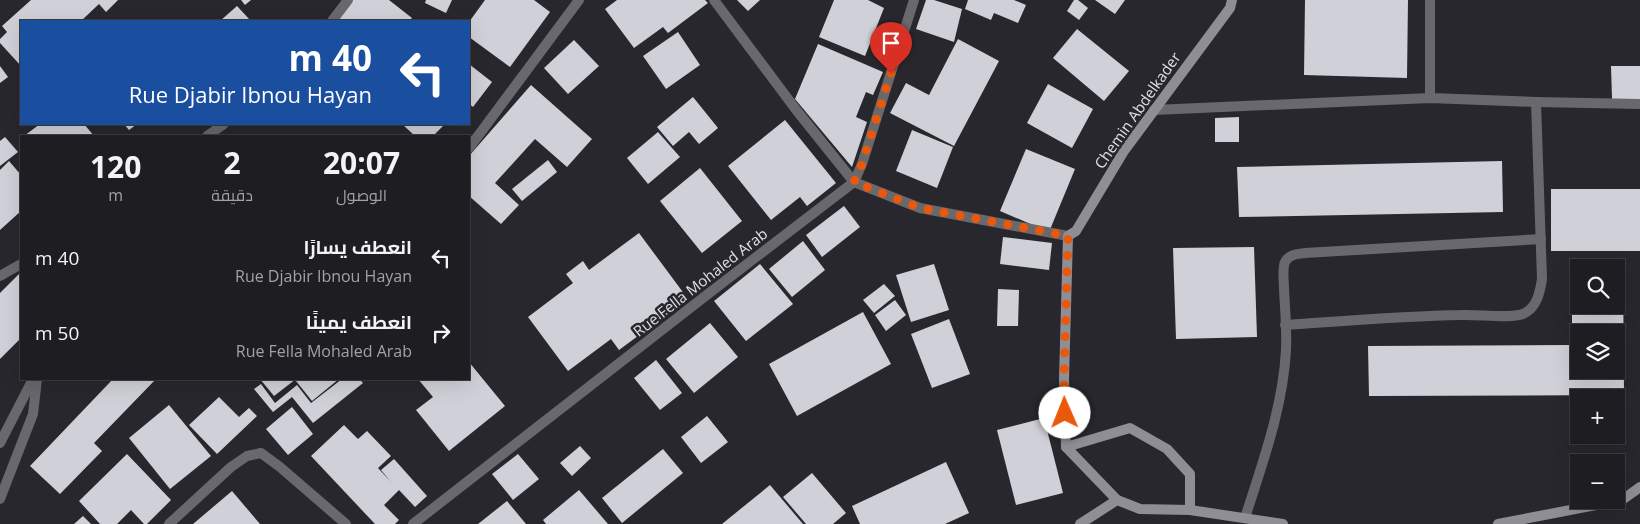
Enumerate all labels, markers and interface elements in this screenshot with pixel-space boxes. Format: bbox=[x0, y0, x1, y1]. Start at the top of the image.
pin bbox=[870, 22, 912, 73]
icon: arrive bbox=[877, 29, 905, 57]
text: 40 m bbox=[289, 34, 372, 81]
icon: left bbox=[390, 40, 455, 105]
street label: Chemin Abdelkader bbox=[1089, 48, 1185, 172]
text: Rue Djabir Ibnou Hayan bbox=[129, 79, 372, 109]
text: 2 bbox=[224, 142, 241, 183]
text: 20:07 bbox=[323, 142, 400, 183]
text: 120 bbox=[90, 146, 141, 187]
text: m bbox=[108, 184, 123, 206]
text: دقيقة bbox=[211, 184, 253, 206]
text: الوصول bbox=[336, 184, 387, 206]
street label: Rue Fella Mohaled Arab bbox=[629, 223, 771, 341]
text: انعطف يسارًا bbox=[303, 234, 412, 260]
icon: left bbox=[427, 244, 455, 272]
text: 40 m bbox=[35, 245, 79, 271]
map controls bbox=[1570, 259, 1625, 509]
button: search bbox=[1570, 259, 1625, 314]
text: Rue Djabir Ibnou Hayan bbox=[235, 265, 412, 287]
text: انعطف يمينًا bbox=[306, 309, 412, 335]
icon: right bbox=[427, 319, 455, 347]
text: 50 m bbox=[35, 320, 79, 346]
button: layers bbox=[1570, 324, 1625, 379]
text: Rue Fella Mohaled Arab bbox=[236, 340, 412, 362]
position arrow bbox=[1038, 386, 1090, 438]
button: + bbox=[1570, 389, 1625, 444]
button: − bbox=[1570, 454, 1625, 509]

